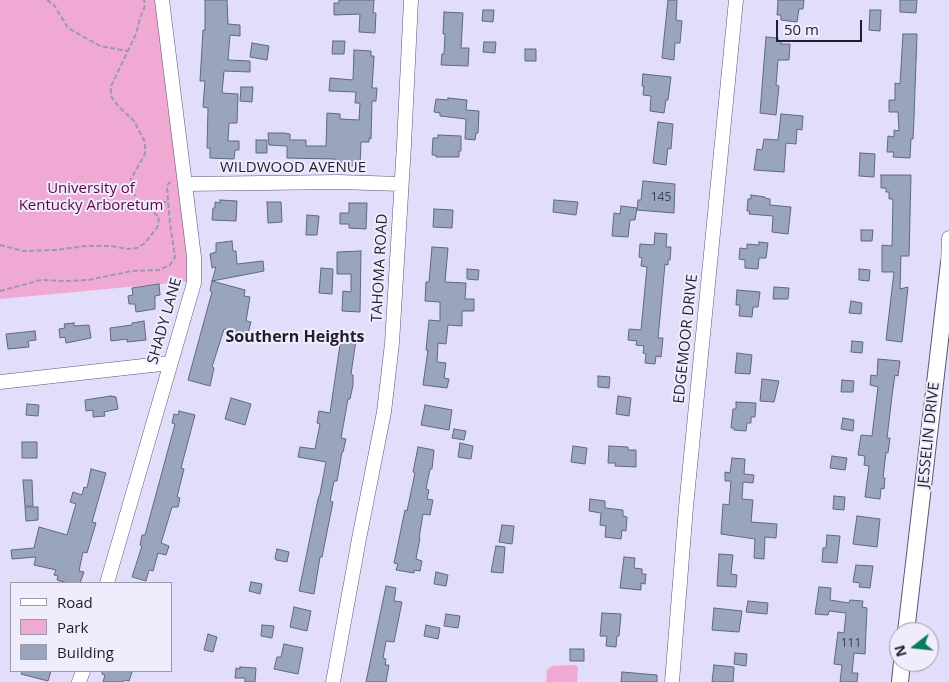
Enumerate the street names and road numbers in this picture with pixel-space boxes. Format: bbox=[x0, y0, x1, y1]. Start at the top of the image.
street label: WILDWOOD AVENUE bbox=[220, 159, 366, 177]
street label: TAHOMA ROAD bbox=[368, 213, 392, 323]
street label: EDGEMOOR DRIVE bbox=[670, 273, 702, 405]
street label: SHADY LANE bbox=[144, 276, 186, 366]
street label: JESSELIN DRIVE bbox=[915, 381, 943, 489]

